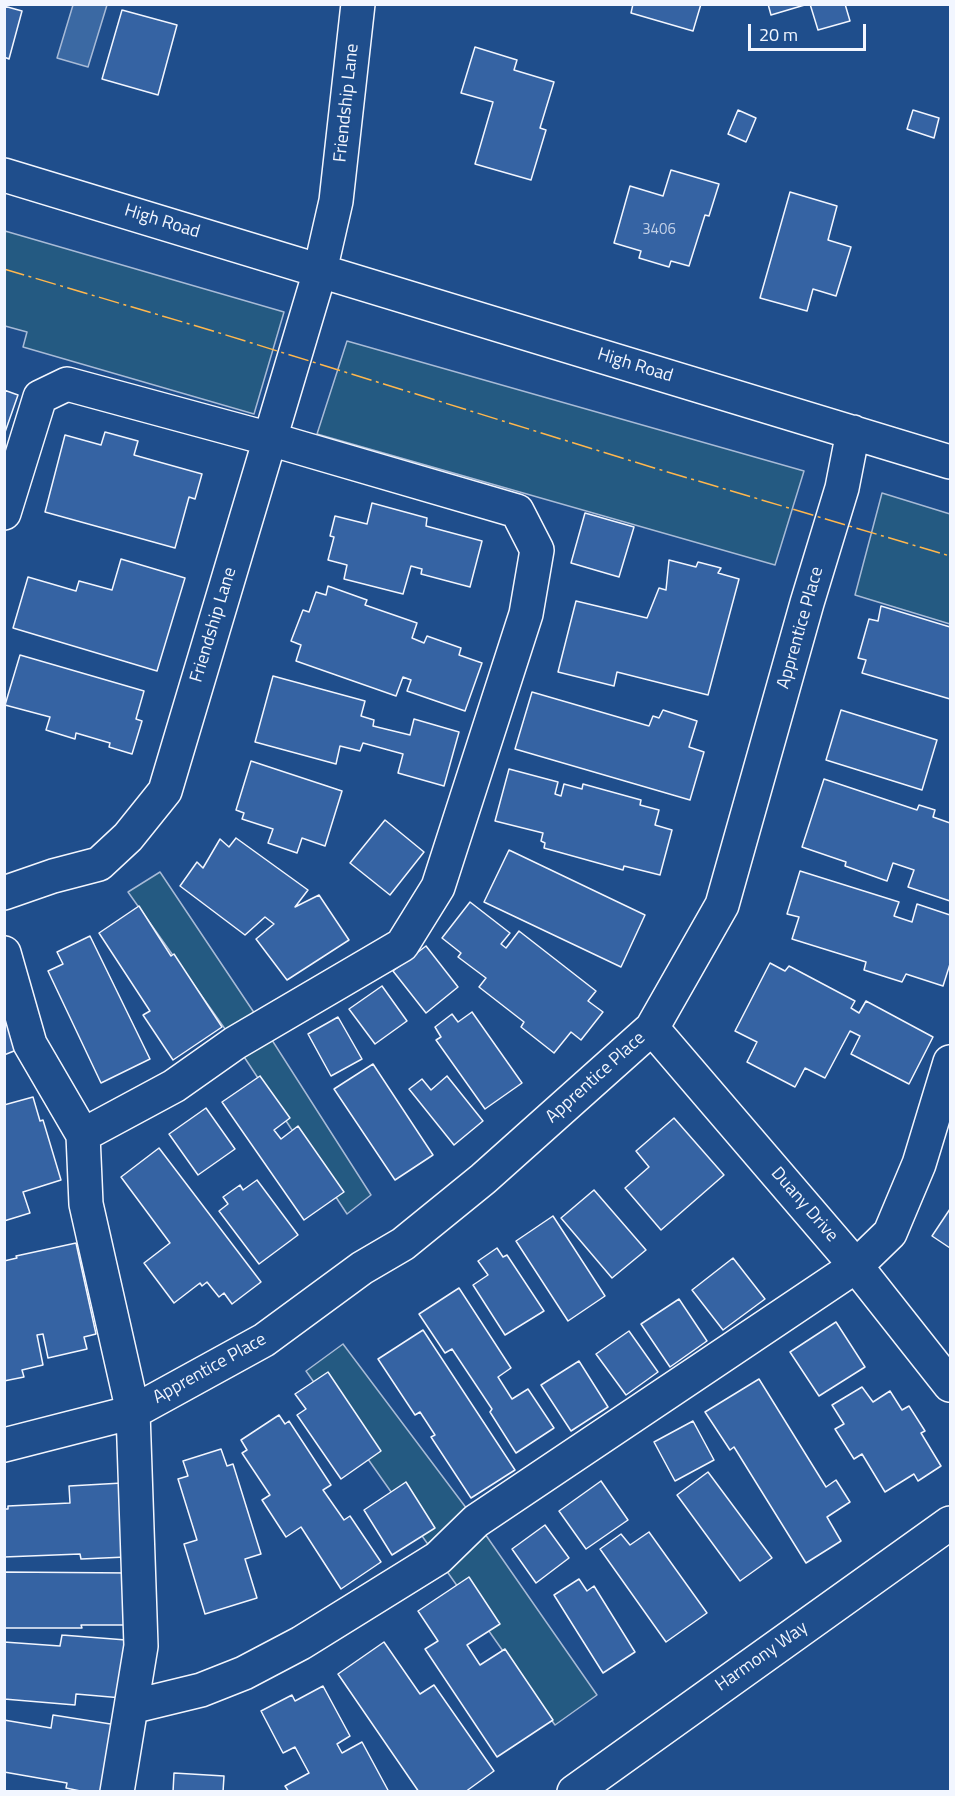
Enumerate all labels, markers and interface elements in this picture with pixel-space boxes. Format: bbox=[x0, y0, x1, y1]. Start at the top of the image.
scale bar bbox=[751, 12, 870, 50]
text: 20 m bbox=[759, 21, 798, 48]
street label: Friendship Lane bbox=[330, 43, 364, 163]
street label: High Road bbox=[122, 200, 202, 244]
house number: 3406 bbox=[642, 221, 676, 239]
street label: High Road bbox=[595, 344, 675, 388]
street label: Apprentice Place bbox=[773, 564, 829, 692]
street label: Friendship Lane bbox=[186, 565, 242, 685]
street label: Apprentice Place bbox=[542, 1028, 650, 1128]
street label: Duany Drive bbox=[766, 1163, 842, 1247]
street label: Apprentice Place bbox=[150, 1329, 270, 1409]
street label: Harmony Way bbox=[712, 1617, 812, 1697]

